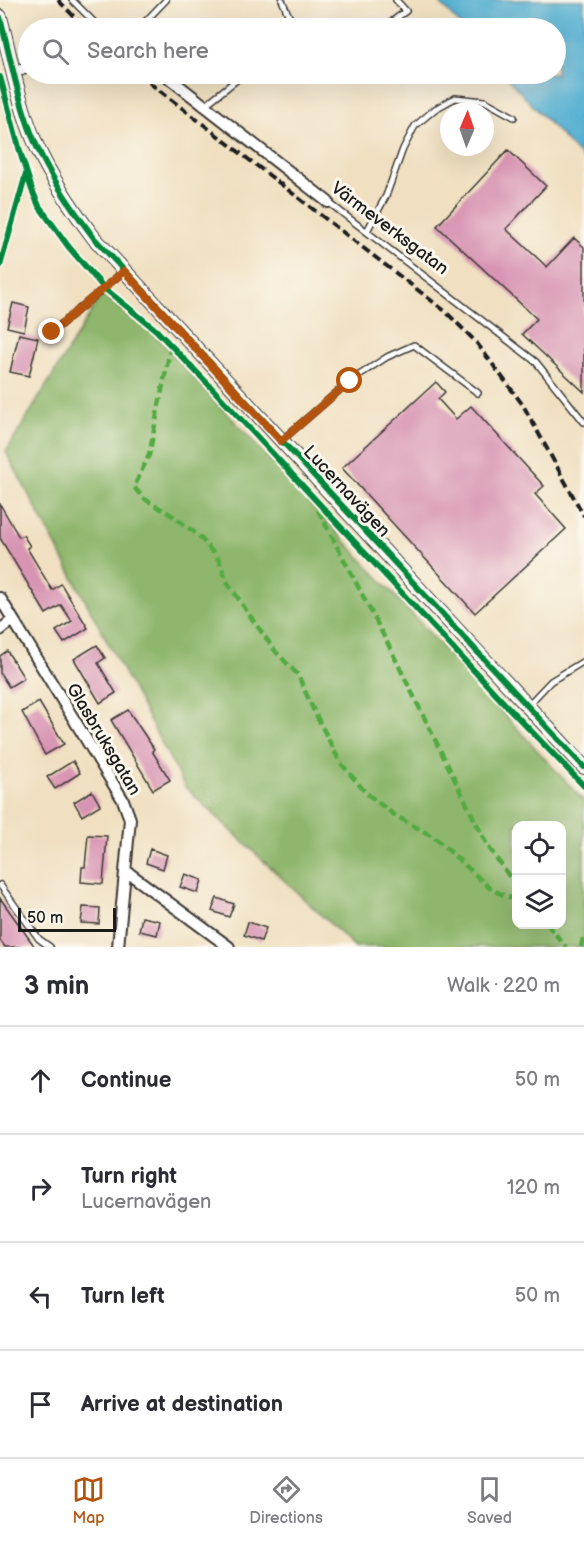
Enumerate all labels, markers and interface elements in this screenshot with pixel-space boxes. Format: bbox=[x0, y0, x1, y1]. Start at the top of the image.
search box bbox=[18, 18, 566, 84]
icon: search bbox=[39, 35, 72, 68]
text: Search here bbox=[87, 38, 209, 65]
north arrow bbox=[440, 102, 494, 156]
street label: Värmeverksgatan bbox=[327, 178, 452, 279]
route end bbox=[38, 318, 64, 344]
route start bbox=[336, 367, 362, 393]
street label: Lucernavägen bbox=[299, 441, 394, 541]
street label: Glasbruksgatan bbox=[62, 679, 145, 799]
map controls bbox=[512, 821, 566, 929]
button: locate bbox=[512, 821, 566, 875]
button: layers bbox=[512, 875, 566, 929]
scale bar bbox=[18, 905, 116, 932]
text: 50 m bbox=[27, 909, 63, 928]
text: 3 min bbox=[24, 971, 89, 1002]
text: Walk · 220 m bbox=[447, 974, 560, 998]
icon: ahead bbox=[24, 1064, 57, 1097]
text: Continue bbox=[81, 1067, 171, 1094]
text: 50 m bbox=[515, 1068, 560, 1092]
text: Turn right bbox=[81, 1163, 177, 1190]
icon: right bbox=[24, 1172, 57, 1205]
text: 120 m bbox=[507, 1176, 560, 1200]
text: Lucernavägen bbox=[81, 1190, 211, 1214]
icon: left bbox=[24, 1280, 57, 1313]
text: Turn left bbox=[81, 1283, 165, 1310]
text: 50 m bbox=[515, 1284, 560, 1308]
icon: arrive bbox=[24, 1388, 57, 1421]
text: Arrive at destination bbox=[81, 1391, 283, 1418]
tab: Map bbox=[72, 1473, 105, 1528]
tab: Directions bbox=[249, 1473, 323, 1528]
tab: Saved bbox=[467, 1473, 512, 1528]

